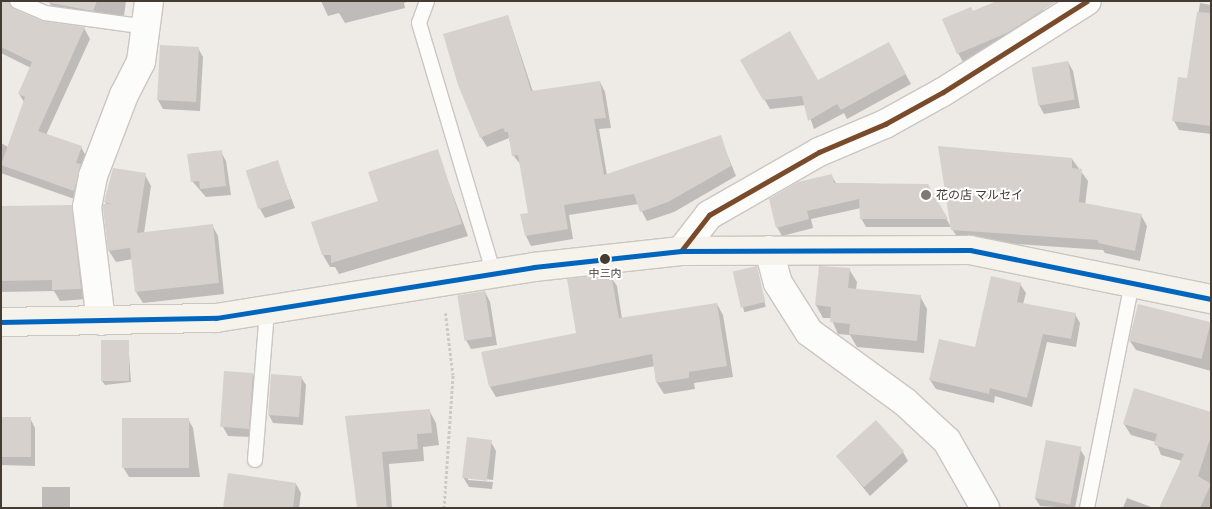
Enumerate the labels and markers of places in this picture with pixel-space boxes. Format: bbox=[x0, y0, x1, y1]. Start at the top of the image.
place label: 花の店 マルセイ bbox=[936, 188, 1023, 202]
marker: 花の店 マルセイ bbox=[920, 189, 932, 201]
marker: 中三内 bbox=[600, 254, 610, 264]
place label: 中三内 bbox=[589, 266, 621, 280]

